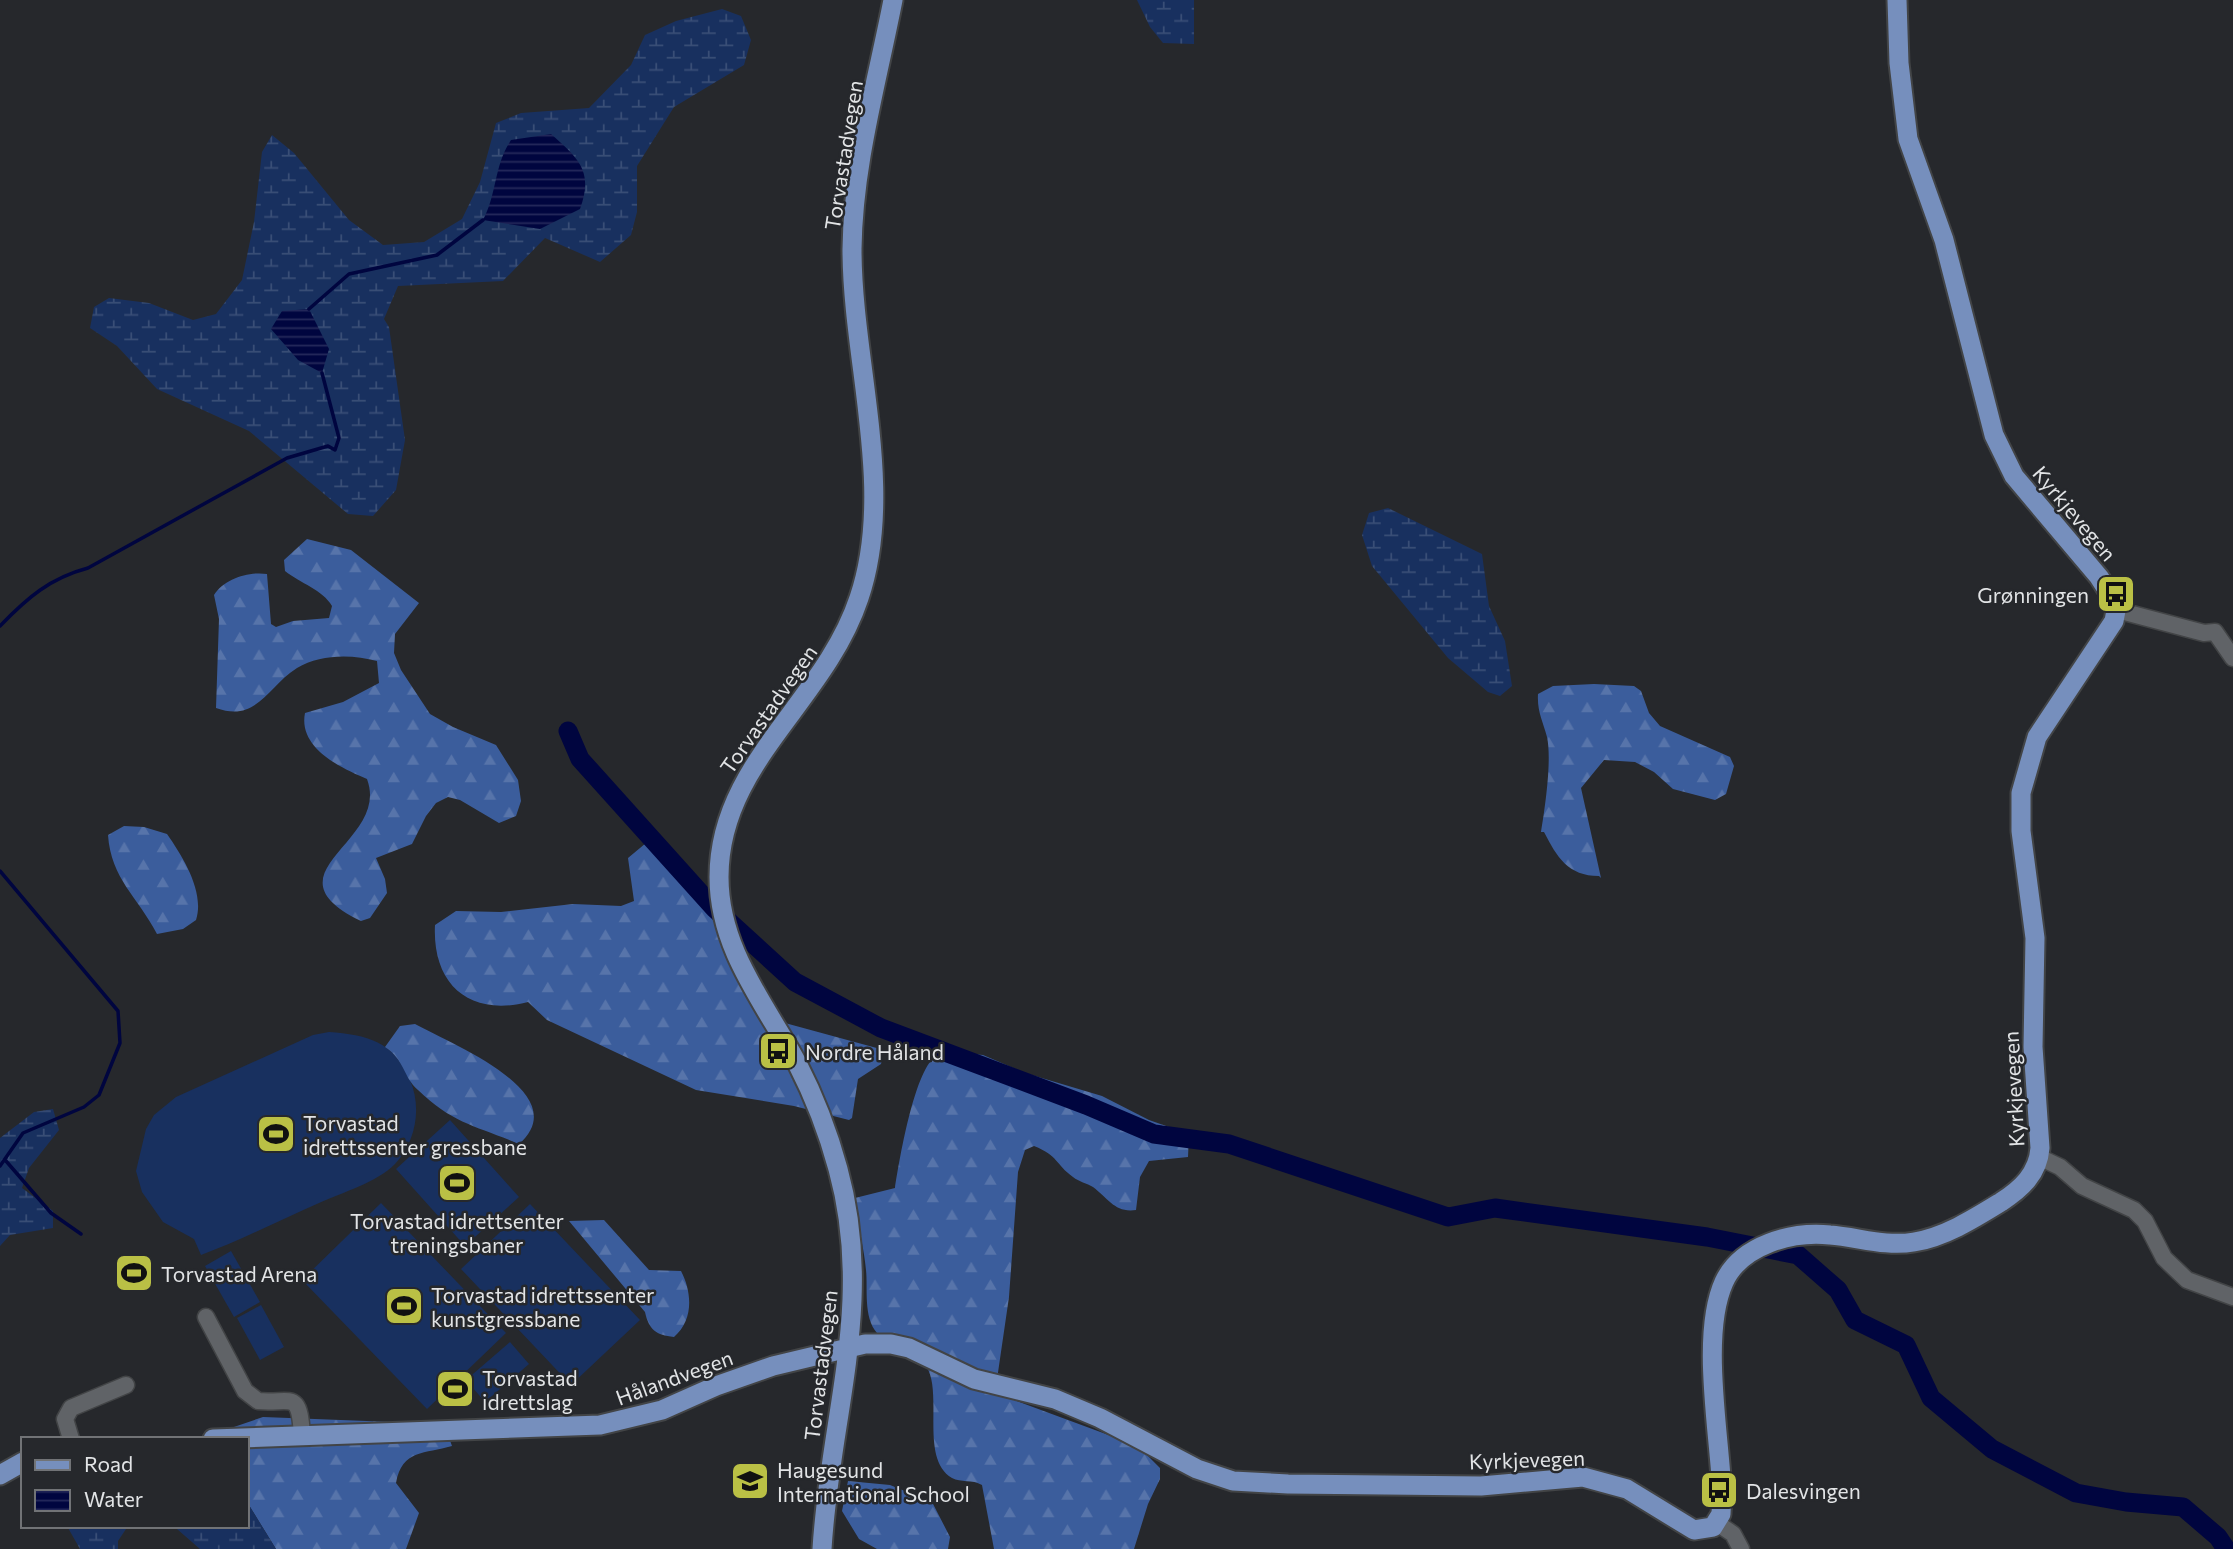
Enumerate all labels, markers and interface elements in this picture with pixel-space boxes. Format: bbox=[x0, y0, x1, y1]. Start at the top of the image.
street label: Torvastadvegen bbox=[819, 78, 867, 232]
street label: Kyrkjevegen bbox=[2028, 461, 2122, 565]
bus stop icon: Grønningen bbox=[2095, 573, 2137, 615]
place label: Grønningen bbox=[1977, 582, 2089, 607]
street label: Torvastadvegen bbox=[714, 640, 822, 778]
bus stop icon: Nordre Håland bbox=[757, 1030, 799, 1072]
street label: Kyrkjevegen bbox=[1997, 1030, 2029, 1148]
place label: Nordre Håland bbox=[805, 1039, 944, 1064]
place label: Torvastad idrettssenter gressbane bbox=[303, 1110, 527, 1159]
sports icon: Torvastad idrettssenter gressbane bbox=[255, 1113, 297, 1155]
sports icon: Torvastad idrettsenter treningsbaner bbox=[436, 1162, 478, 1204]
place label: Torvastad idrettsenter treningsbaner bbox=[350, 1208, 564, 1257]
sports icon: Torvastad Arena bbox=[113, 1252, 155, 1294]
place label: Torvastad Arena bbox=[161, 1261, 317, 1286]
place label: Torvastad idrettssenter kunstgressbane bbox=[431, 1282, 654, 1331]
sports icon: Torvastad idrettssenter kunstgressbane bbox=[383, 1285, 425, 1327]
street label: Torvastadvegen bbox=[798, 1288, 842, 1442]
street label: Hålandvegen bbox=[612, 1344, 736, 1410]
place label: Torvastad idrettslag bbox=[482, 1365, 578, 1414]
sports icon: Torvastad idrettslag bbox=[434, 1368, 476, 1410]
legend bbox=[21, 1437, 248, 1528]
street label: Kyrkjevegen bbox=[1469, 1444, 1585, 1474]
text: Road bbox=[84, 1451, 133, 1476]
place label: Haugesund International School bbox=[777, 1457, 970, 1506]
school or university icon: Haugesund International School bbox=[729, 1460, 771, 1502]
bus stop icon: Dalesvingen bbox=[1698, 1469, 1740, 1511]
place label: Dalesvingen bbox=[1746, 1478, 1861, 1503]
text: Water bbox=[84, 1486, 143, 1511]

